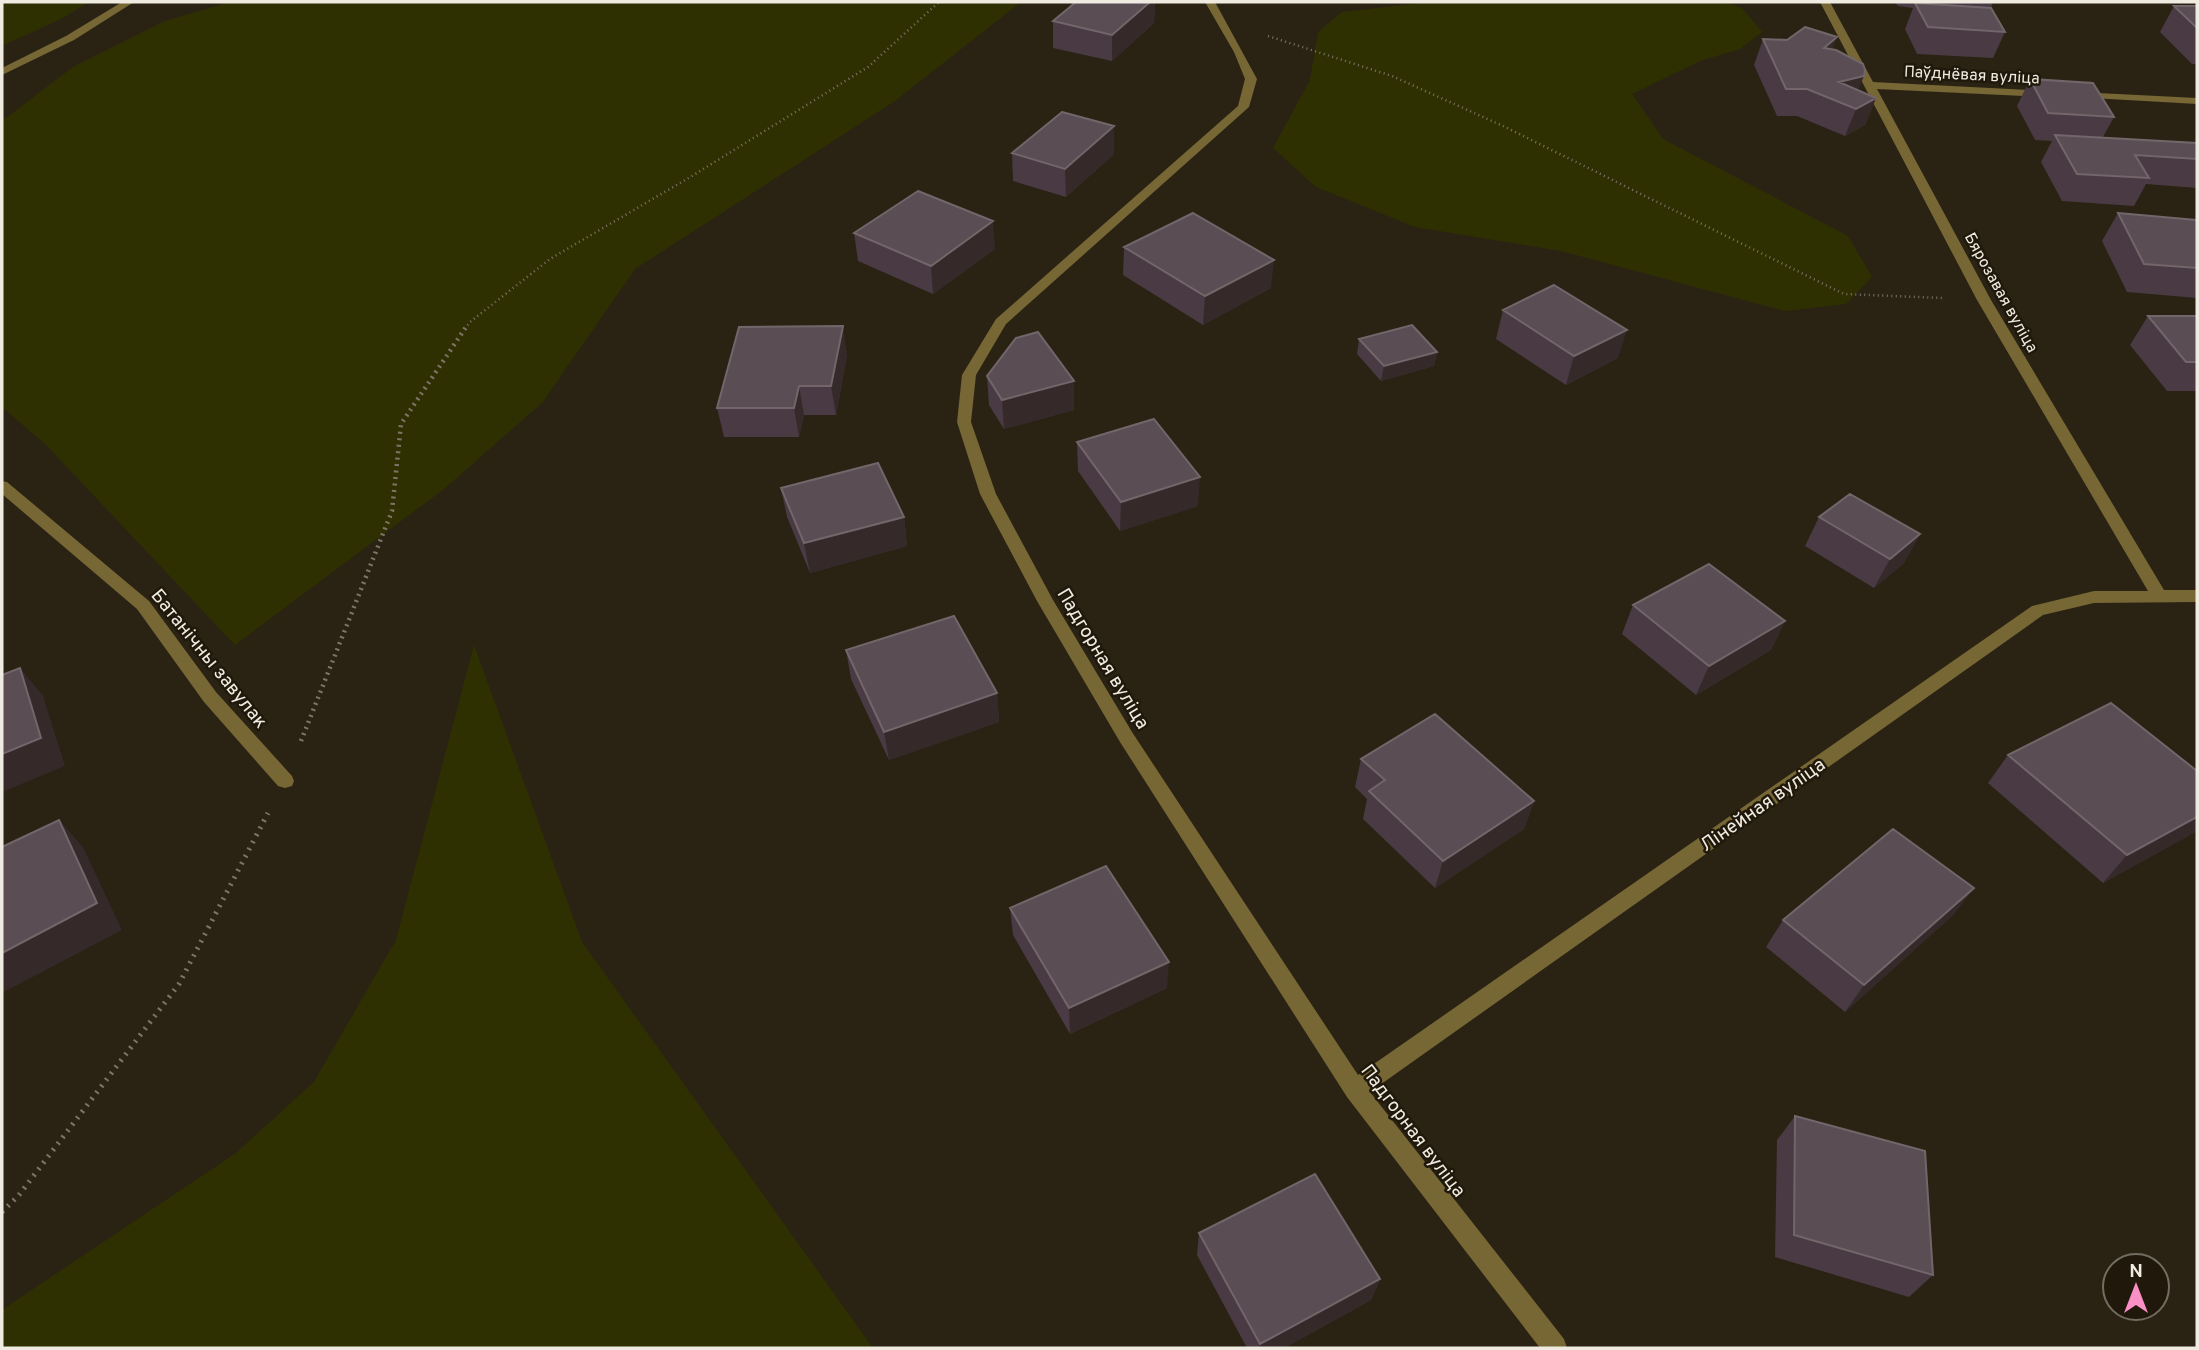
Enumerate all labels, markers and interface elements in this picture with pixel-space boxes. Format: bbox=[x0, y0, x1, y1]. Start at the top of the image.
street label: Паўднёвая вуліца bbox=[1904, 62, 2040, 90]
street label: Бярозавая вуліца bbox=[1959, 229, 2042, 357]
street label: Падгорная вуліца bbox=[1051, 584, 1154, 734]
street label: Батанічны завулак bbox=[145, 585, 272, 734]
street label: Лінейная вуліца bbox=[1696, 753, 1831, 858]
street label: Падгорная вуліца bbox=[1355, 1060, 1470, 1202]
north arrow bbox=[2101, 1252, 2171, 1322]
text: N bbox=[2129, 1260, 2143, 1284]

